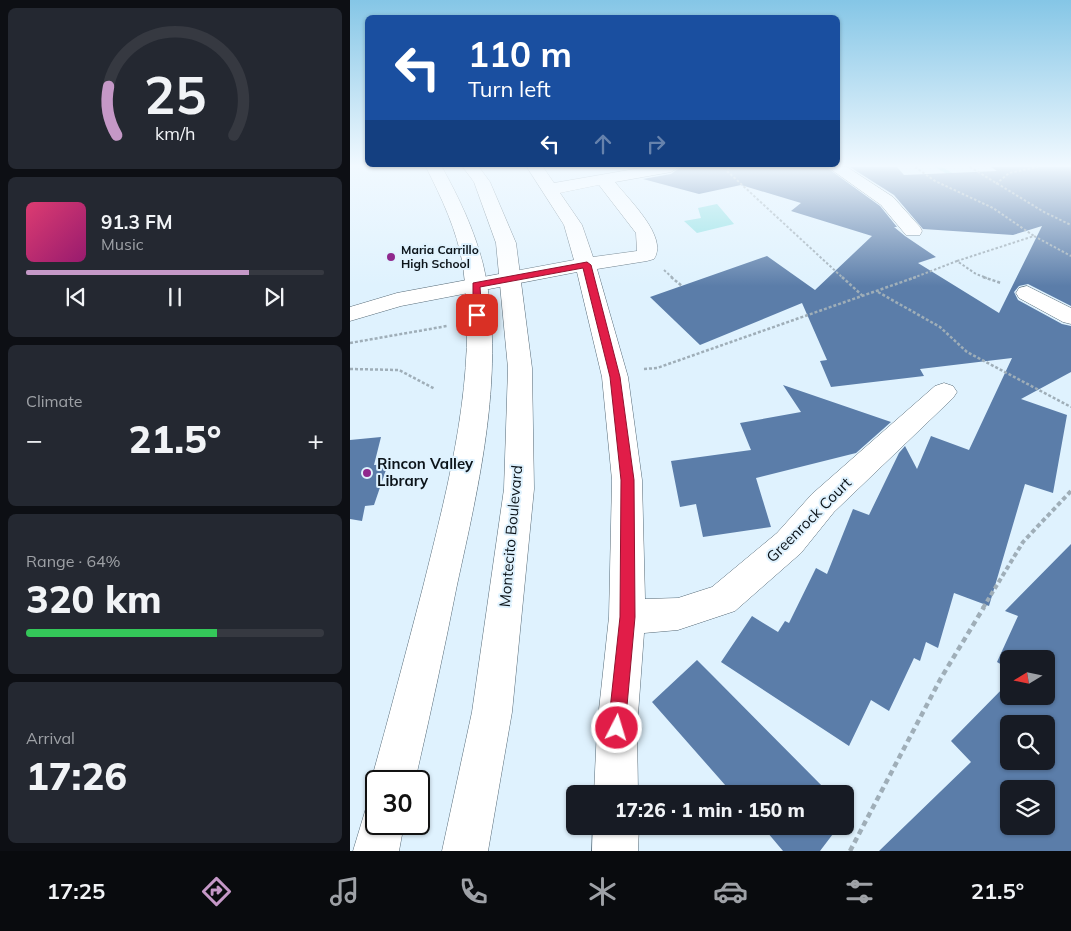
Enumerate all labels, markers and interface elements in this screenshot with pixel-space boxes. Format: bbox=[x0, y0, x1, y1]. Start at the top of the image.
text: 110 m bbox=[468, 32, 572, 76]
icon: left bbox=[385, 35, 450, 100]
text: 25 bbox=[144, 62, 206, 127]
text: Turn left bbox=[468, 75, 551, 103]
text: km/h bbox=[155, 122, 195, 144]
icon: left bbox=[536, 130, 564, 158]
icon: ahead bbox=[589, 130, 617, 158]
icon: right bbox=[642, 130, 670, 158]
text: 91.3 FM bbox=[101, 210, 173, 234]
text: Music bbox=[101, 234, 144, 254]
place label: Maria Carrillo High School bbox=[401, 242, 479, 271]
marker: Maria Carrillo High School bbox=[385, 251, 397, 263]
icon: previous bbox=[62, 283, 90, 311]
icon: pause bbox=[161, 283, 189, 311]
icon: next bbox=[260, 283, 288, 311]
pin bbox=[456, 294, 498, 336]
icon: arrive bbox=[463, 301, 491, 329]
text: Climate bbox=[26, 391, 82, 411]
text: 21.5° bbox=[129, 415, 221, 463]
text: − bbox=[26, 422, 43, 457]
text: + bbox=[307, 422, 324, 457]
place label: Rincon Valley Library bbox=[377, 454, 474, 490]
street label: Montecito Boulevard bbox=[495, 464, 526, 608]
marker: Rincon Valley Library bbox=[361, 467, 373, 479]
street label: Greenrock Court bbox=[762, 473, 855, 566]
text: Range · 64% bbox=[26, 551, 121, 571]
text: 320 km bbox=[26, 575, 162, 623]
north arrow bbox=[1000, 650, 1055, 705]
map controls bbox=[1000, 650, 1055, 835]
position arrow bbox=[590, 701, 642, 753]
button: search bbox=[1000, 715, 1055, 770]
text: Arrival bbox=[26, 728, 75, 748]
text: 17:26 bbox=[26, 752, 127, 800]
speed limit sign: 30 bbox=[365, 770, 430, 835]
button: layers bbox=[1000, 780, 1055, 835]
text: 17:26 · 1 min · 150 m bbox=[615, 798, 805, 822]
icon: directions bbox=[199, 874, 234, 909]
icon: music bbox=[327, 874, 362, 909]
icon: phone bbox=[456, 874, 491, 909]
icon: climate bbox=[585, 874, 620, 909]
icon: car bbox=[713, 874, 748, 909]
icon: filters bbox=[842, 874, 877, 909]
text: 17:25 bbox=[47, 877, 105, 905]
text: 21.5° bbox=[971, 877, 1024, 905]

